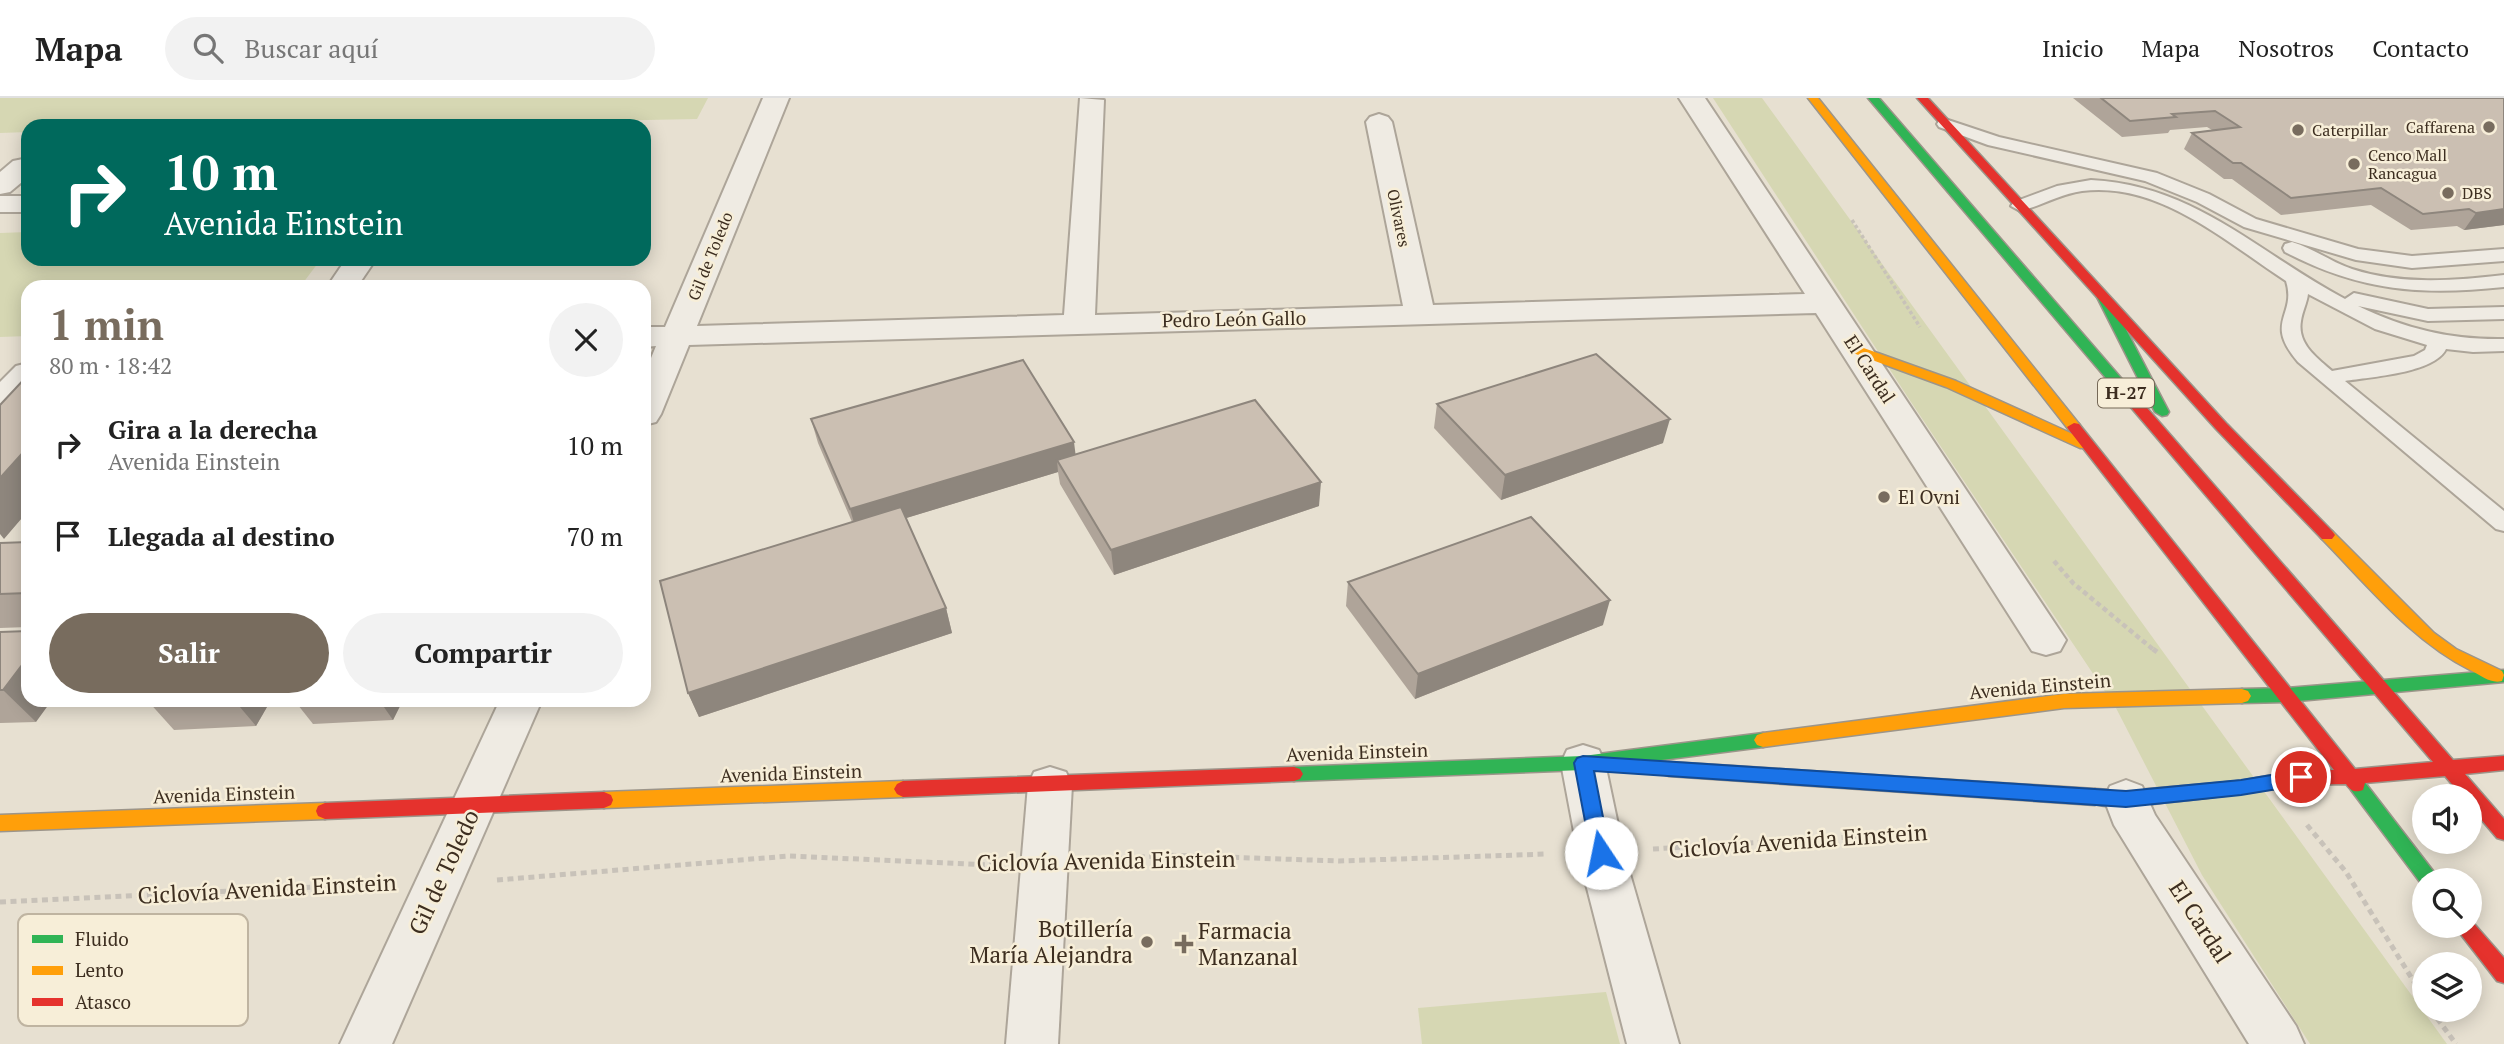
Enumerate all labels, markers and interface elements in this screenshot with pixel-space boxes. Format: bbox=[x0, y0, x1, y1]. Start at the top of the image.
search box bbox=[165, 17, 655, 80]
text: Mapa bbox=[35, 27, 123, 70]
icon: search bbox=[189, 29, 227, 67]
text: Buscar aquí bbox=[245, 31, 378, 65]
text: Inicio bbox=[2042, 32, 2104, 64]
text: Mapa bbox=[2142, 32, 2200, 64]
text: Nosotros bbox=[2238, 32, 2334, 64]
text: Contacto bbox=[2372, 32, 2469, 64]
place label: Caffarena bbox=[2406, 116, 2475, 138]
place label: Caterpillar bbox=[2312, 119, 2389, 141]
marker: Caffarena bbox=[2481, 119, 2497, 135]
marker: Caterpillar bbox=[2290, 122, 2306, 138]
text: 10 m bbox=[164, 139, 278, 204]
place label: Cenco Mall Rancagua bbox=[2368, 144, 2447, 184]
icon: right bbox=[49, 147, 140, 238]
marker: Cenco Mall Rancagua bbox=[2346, 156, 2362, 172]
place label: DBS bbox=[2462, 182, 2492, 204]
marker: DBS bbox=[2440, 185, 2456, 201]
street label: Olivares bbox=[1382, 187, 1416, 249]
text: Avenida Einstein bbox=[164, 202, 403, 244]
street label: Gil de Toledo bbox=[682, 208, 738, 304]
text: 1 min bbox=[49, 296, 164, 352]
button: close bbox=[549, 303, 623, 377]
street label: Pedro León Gallo bbox=[1162, 305, 1306, 332]
street label: El Cardal bbox=[1839, 330, 1902, 408]
text: 80 m · 18:42 bbox=[49, 350, 172, 381]
road number: H-27 bbox=[2098, 379, 2154, 408]
text: Gira a la derecha bbox=[108, 412, 318, 446]
icon: right bbox=[49, 426, 87, 464]
text: 10 m bbox=[567, 428, 623, 462]
text: Avenida Einstein bbox=[108, 446, 280, 477]
place label: El Ovni bbox=[1898, 484, 1960, 509]
marker: El Ovni bbox=[1876, 489, 1892, 505]
icon: arrive bbox=[49, 517, 87, 555]
text: Llegada al destino bbox=[108, 519, 335, 553]
text: 70 m bbox=[567, 519, 623, 553]
button: Salir bbox=[49, 613, 329, 693]
button: Compartir bbox=[343, 613, 623, 693]
street label: Avenida Einstein bbox=[1968, 667, 2112, 704]
street label: Avenida Einstein bbox=[1286, 737, 1428, 766]
pin bbox=[2271, 747, 2331, 807]
street label: Avenida Einstein bbox=[720, 758, 862, 787]
icon: arrive bbox=[2282, 758, 2320, 796]
street label: Avenida Einstein bbox=[153, 779, 295, 808]
map controls bbox=[2412, 784, 2482, 1022]
button: sound bbox=[2412, 784, 2482, 854]
street label: Gil de Toledo bbox=[401, 804, 486, 939]
position arrow bbox=[1564, 816, 1638, 890]
street label: Ciclovía Avenida Einstein bbox=[1668, 816, 1929, 865]
street label: Ciclovía Avenida Einstein bbox=[976, 843, 1236, 878]
street label: Ciclovía Avenida Einstein bbox=[137, 866, 397, 911]
button: search bbox=[2412, 868, 2482, 938]
street label: El Cardal bbox=[2162, 875, 2239, 969]
place label: Botillería María Alejandra bbox=[970, 913, 1133, 970]
legend bbox=[18, 914, 248, 1026]
place label: Farmacia Manzanal bbox=[1198, 915, 1298, 972]
text: Fluido bbox=[75, 926, 129, 951]
marker: Botillería María Alejandra bbox=[1139, 934, 1155, 950]
marker: Farmacia Manzanal bbox=[1176, 936, 1192, 952]
button: layers bbox=[2412, 952, 2482, 1022]
text: Lento bbox=[75, 957, 124, 982]
text: Atasco bbox=[75, 989, 131, 1014]

